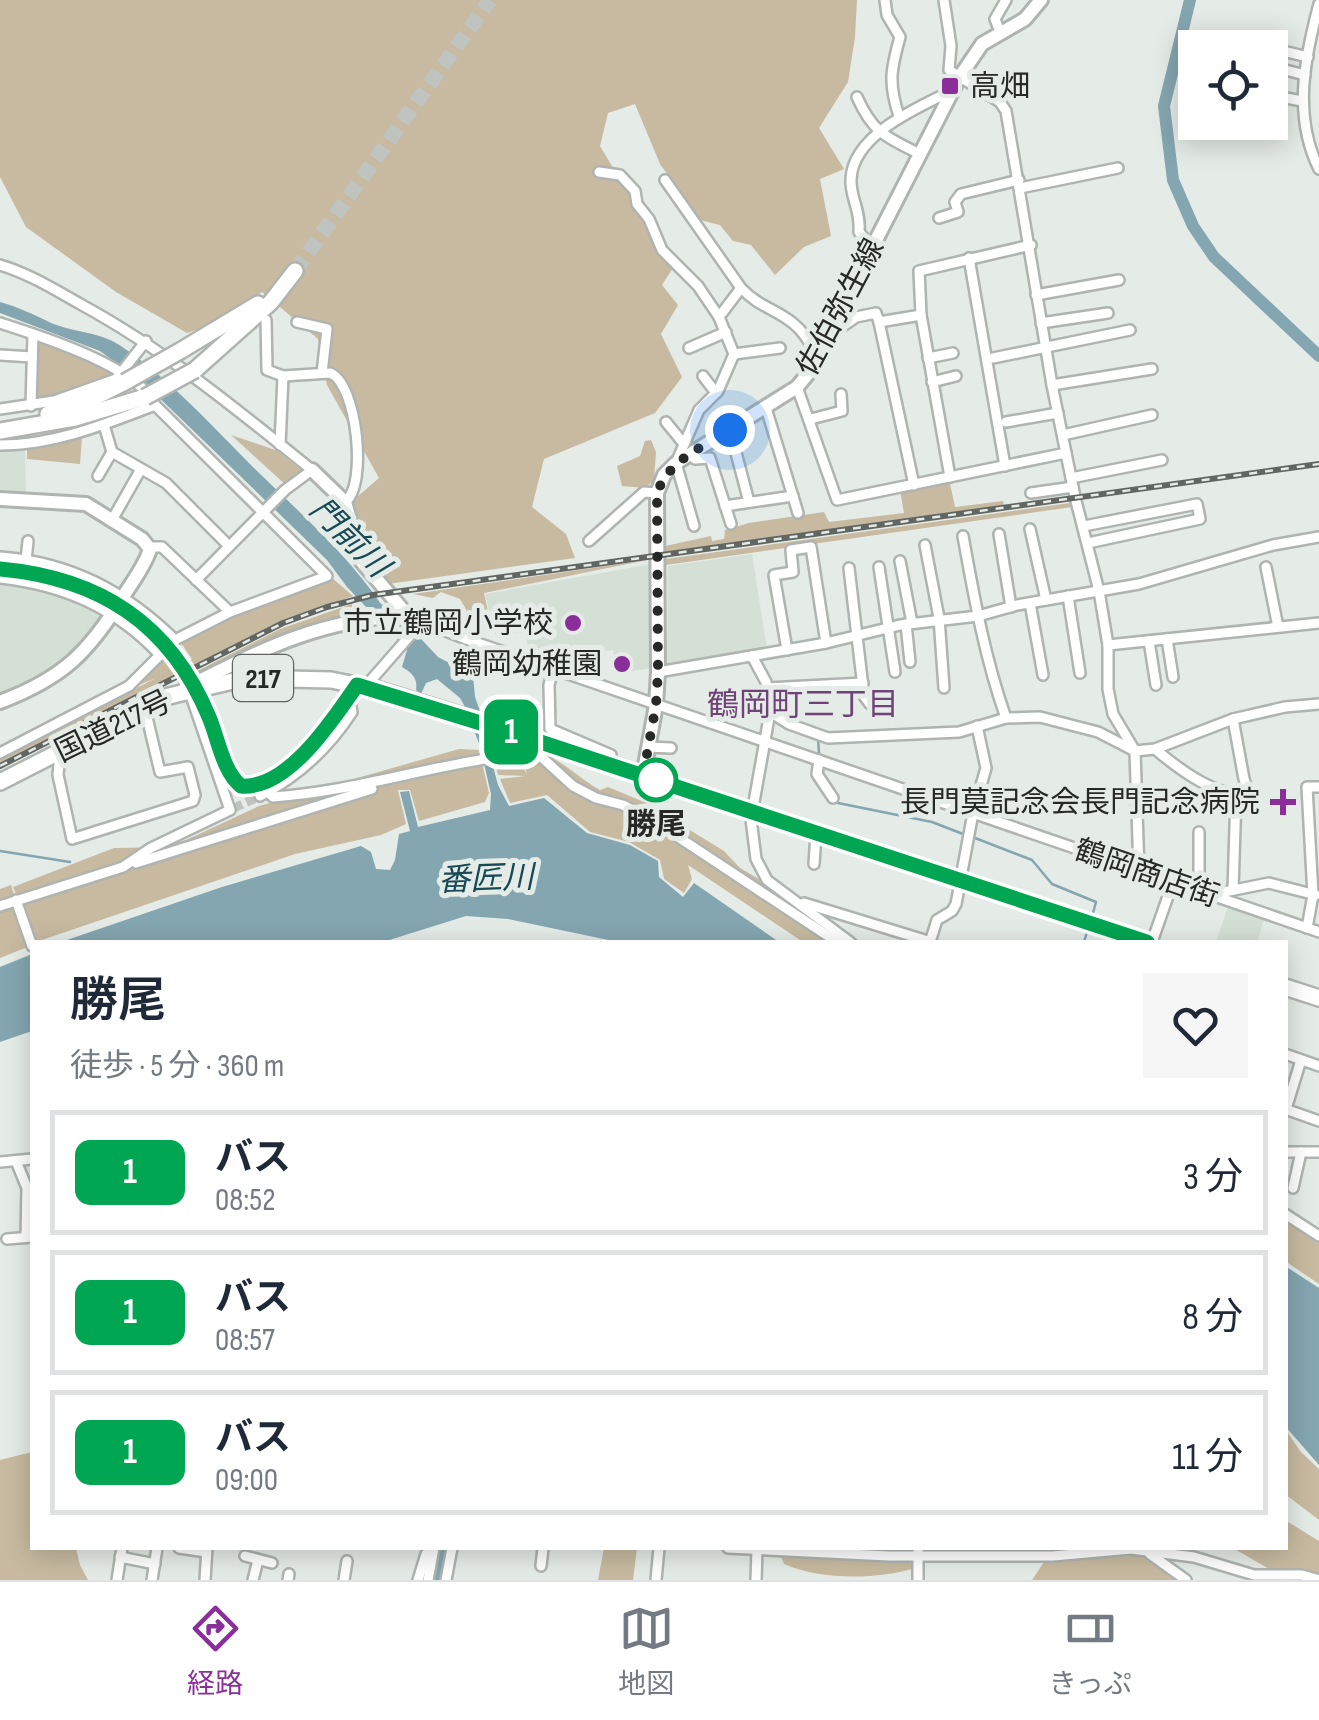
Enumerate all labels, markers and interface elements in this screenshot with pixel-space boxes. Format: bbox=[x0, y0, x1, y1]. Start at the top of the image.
map controls bbox=[1178, 30, 1288, 140]
button: locate bbox=[1178, 30, 1288, 140]
place label: 高畑 bbox=[970, 69, 1030, 105]
marker: 高畑 bbox=[939, 75, 961, 97]
street label: 佐伯弥生線 bbox=[790, 233, 892, 382]
your location bbox=[705, 405, 755, 455]
water label: 門前川 bbox=[301, 490, 399, 588]
place label: 市立鶴岡小学校 bbox=[343, 606, 553, 642]
marker: 市立鶴岡小学校 bbox=[562, 612, 584, 634]
place label: 鶴岡幼稚園 bbox=[452, 647, 602, 683]
marker: 鶴岡幼稚園 bbox=[611, 653, 633, 675]
road number: 217 bbox=[233, 655, 293, 701]
street label: 国道217号 bbox=[49, 683, 177, 770]
district label: 鶴岡町三丁目 bbox=[707, 686, 899, 725]
line badge: 1 bbox=[478, 700, 544, 764]
text: 1 bbox=[504, 711, 518, 754]
marker: 勝尾 bbox=[635, 759, 677, 801]
place label: 長門莫記念会長門記念病院 bbox=[900, 785, 1260, 821]
marker: 長門莫記念会長門記念病院 bbox=[1270, 789, 1296, 815]
place label: 勝尾 bbox=[626, 807, 686, 843]
street label: 鶴岡商店街 bbox=[1070, 833, 1223, 915]
water label: 番匠川 bbox=[437, 858, 538, 901]
text: 勝尾 bbox=[70, 973, 166, 1030]
button: heart bbox=[1143, 973, 1248, 1078]
text: 徒歩 · 5 分 · 360 m bbox=[70, 1047, 284, 1086]
text: バス bbox=[215, 1136, 291, 1181]
text: 1 bbox=[123, 1151, 137, 1194]
text: 3 分 bbox=[1183, 1155, 1243, 1200]
text: 08:52 bbox=[215, 1181, 275, 1220]
text: バス bbox=[215, 1276, 291, 1321]
text: 1 bbox=[123, 1291, 137, 1334]
text: 8 分 bbox=[1182, 1295, 1243, 1340]
text: 08:57 bbox=[215, 1321, 275, 1360]
text: バス bbox=[215, 1416, 291, 1461]
text: 1 bbox=[123, 1431, 137, 1474]
text: 11 分 bbox=[1172, 1435, 1243, 1480]
text: 09:00 bbox=[215, 1461, 278, 1500]
tab: 経路 bbox=[187, 1601, 243, 1701]
tab: 地図 bbox=[618, 1601, 674, 1701]
tab: きっぷ bbox=[1049, 1601, 1132, 1701]

